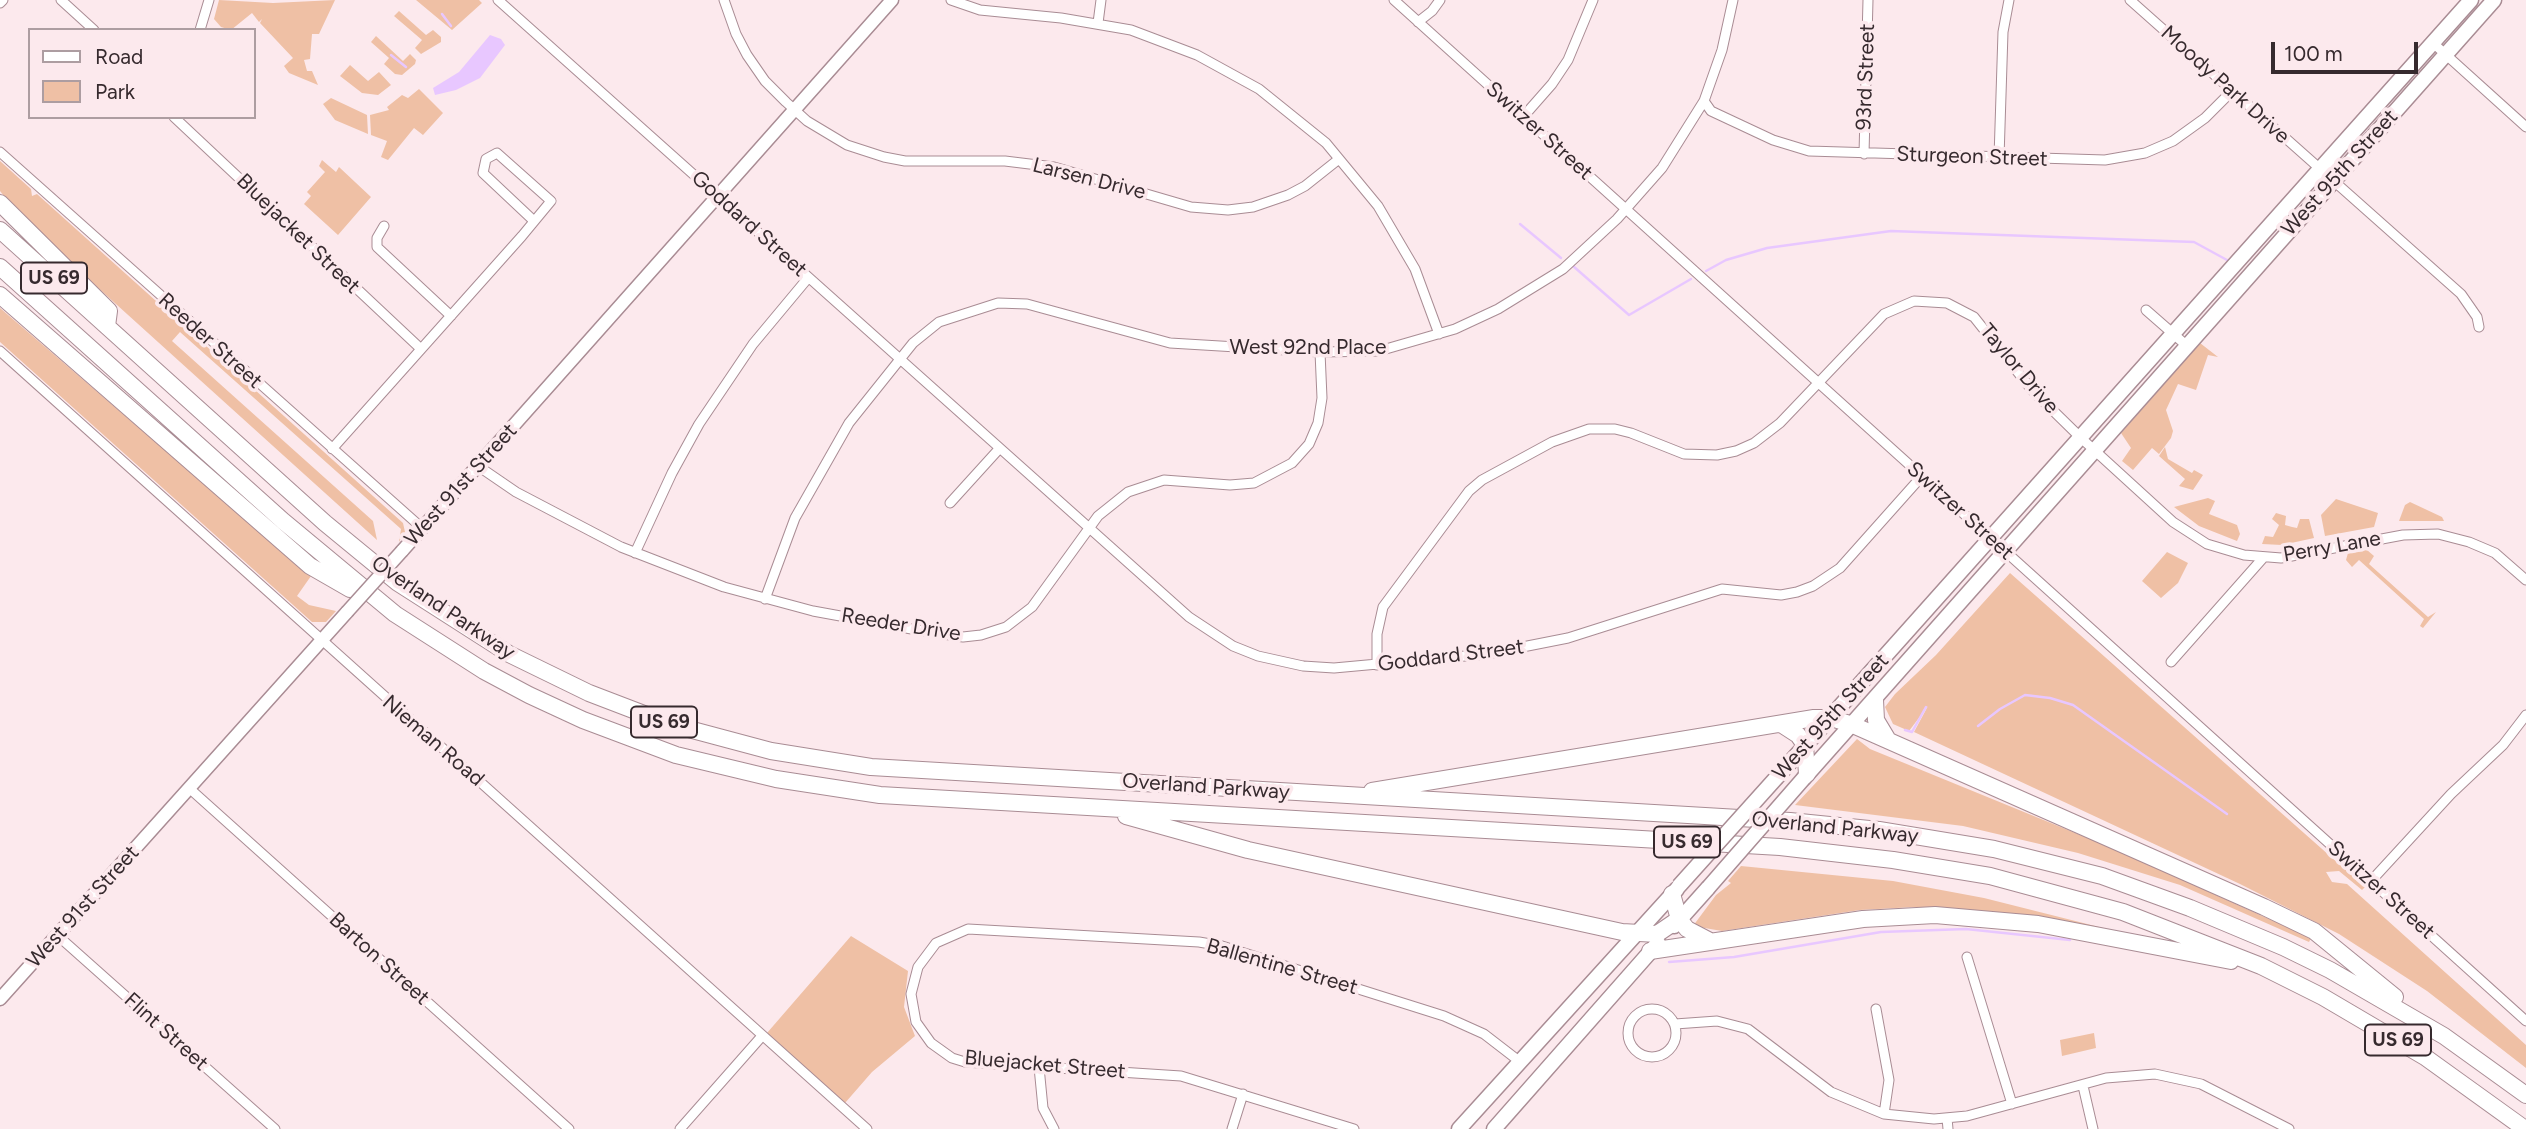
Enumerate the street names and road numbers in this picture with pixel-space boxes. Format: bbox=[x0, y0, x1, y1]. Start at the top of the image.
street label: Moody Park Drive bbox=[2155, 21, 2295, 149]
street label: 93rd Street bbox=[1852, 23, 1880, 131]
street label: Switzer Street bbox=[1480, 76, 1598, 186]
street label: West 95th Street bbox=[2277, 105, 2403, 241]
street label: Sturgeon Street bbox=[1896, 142, 2048, 172]
street label: Larsen Drive bbox=[1030, 153, 1148, 205]
street label: Goddard Street bbox=[686, 166, 812, 282]
street label: Bluejacket Street bbox=[231, 169, 365, 299]
road number: US 69 bbox=[21, 262, 87, 294]
street label: Reeder Street bbox=[153, 288, 267, 394]
street label: Taylor Drive bbox=[1974, 319, 2064, 419]
street label: West 92nd Place bbox=[1230, 335, 1386, 361]
street label: West 91st Street bbox=[399, 419, 523, 551]
street label: Switzer Street bbox=[1901, 456, 2019, 566]
street label: Perry Lane bbox=[2281, 526, 2383, 568]
street label: Overland Parkway bbox=[366, 551, 520, 665]
street label: Reeder Drive bbox=[839, 603, 963, 647]
street label: Goddard Street bbox=[1377, 635, 1525, 677]
street label: West 95th Street bbox=[1768, 649, 1894, 785]
street label: Nieman Road bbox=[377, 690, 489, 792]
road number: US 69 bbox=[631, 706, 697, 737]
street label: Overland Parkway bbox=[1121, 769, 1291, 805]
street label: Overland Parkway bbox=[1750, 807, 1920, 849]
road number: US 69 bbox=[1654, 827, 1720, 858]
street label: Switzer Street bbox=[2322, 835, 2440, 945]
street label: West 91st Street bbox=[21, 841, 145, 973]
street label: Barton Street bbox=[324, 907, 434, 1011]
street label: Ballentine Street bbox=[1204, 933, 1360, 1001]
street label: Flint Street bbox=[119, 988, 213, 1076]
road number: US 69 bbox=[2365, 1024, 2431, 1056]
street label: Bluejacket Street bbox=[963, 1045, 1127, 1085]

